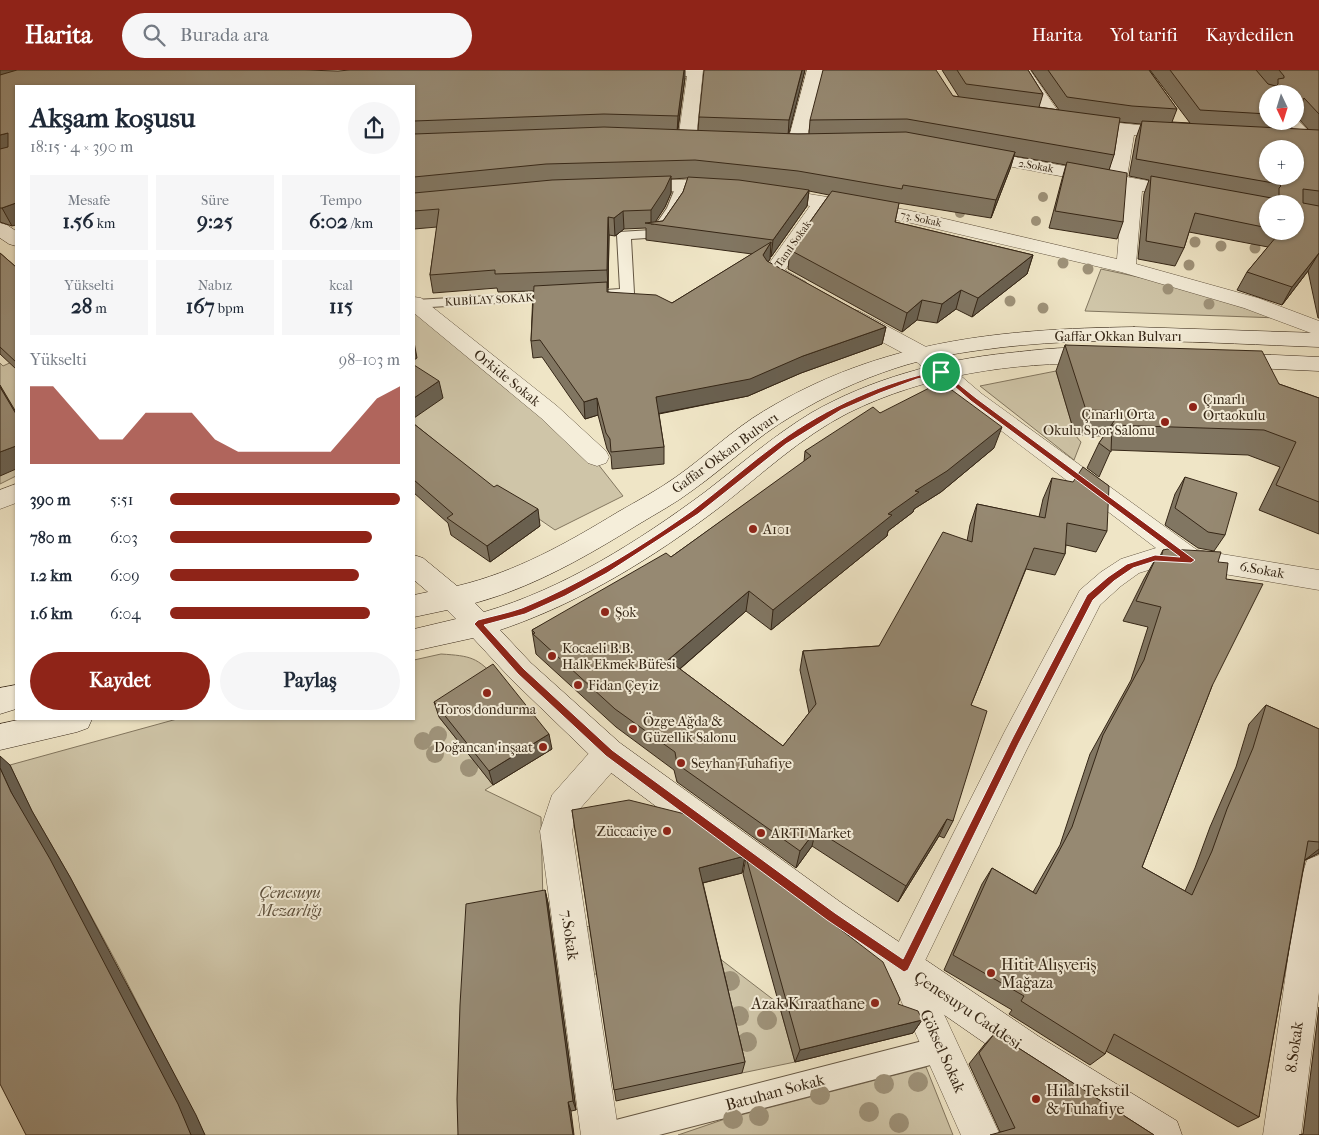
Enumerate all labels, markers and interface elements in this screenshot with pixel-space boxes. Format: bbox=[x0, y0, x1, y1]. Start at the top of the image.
search box bbox=[122, 13, 472, 58]
text: Harita bbox=[25, 21, 92, 49]
icon: search bbox=[140, 21, 168, 49]
text: Burada ara bbox=[180, 24, 269, 46]
text: Harita bbox=[1032, 25, 1082, 46]
text: Yol tarifi bbox=[1110, 25, 1178, 46]
text: Kaydedilen bbox=[1206, 25, 1294, 46]
north arrow bbox=[1259, 85, 1304, 130]
map controls bbox=[1259, 85, 1304, 240]
text: Akşam koşusu bbox=[30, 101, 196, 134]
button: share bbox=[348, 102, 400, 154]
text: 18:15 · 4 × 390 m bbox=[30, 137, 133, 156]
button: + bbox=[1259, 140, 1304, 185]
street label: 2.Sokak bbox=[1017, 157, 1055, 176]
text: Mesafe bbox=[68, 192, 110, 209]
text: Süre bbox=[201, 192, 229, 209]
text: Tempo bbox=[320, 192, 362, 209]
button: − bbox=[1259, 195, 1304, 240]
street label: 73. Sokak bbox=[899, 208, 943, 230]
text: 1.56 bbox=[62, 209, 94, 233]
text: 9:25 bbox=[197, 209, 233, 233]
text: 6:02 bbox=[309, 209, 348, 233]
text: km bbox=[94, 215, 116, 232]
text: /km bbox=[348, 215, 373, 232]
street label: Tanıl Sokak bbox=[772, 218, 814, 270]
text: Yükselti bbox=[64, 277, 114, 294]
text: Nabız bbox=[198, 277, 232, 294]
text: kcal bbox=[329, 277, 353, 294]
street label: KUBİLAY SOKAK bbox=[444, 291, 535, 309]
text: 28 bbox=[71, 294, 92, 318]
text: 167 bbox=[186, 294, 215, 318]
text: 115 bbox=[329, 294, 353, 318]
text: m bbox=[92, 300, 107, 317]
text: bpm bbox=[215, 300, 244, 317]
street label: Gaffar Okkan Bulvarı bbox=[1054, 328, 1182, 345]
street label: Orkide Sokak bbox=[470, 346, 544, 411]
text: Yükselti bbox=[30, 350, 87, 369]
text: 98–103 m bbox=[339, 350, 400, 369]
pin bbox=[920, 351, 962, 393]
icon: arrive bbox=[927, 358, 955, 386]
place label: Çınarlı Ortaokulu bbox=[1203, 391, 1266, 424]
marker: Çınarlı Ortaokulu bbox=[1187, 401, 1199, 413]
place label: Çınarlı Orta Okulu Spor Salonu bbox=[1043, 406, 1156, 439]
street label: Gaffar Okkan Bulvarı bbox=[669, 409, 781, 497]
marker: Çınarlı Orta Okulu Spor Salonu bbox=[1159, 416, 1171, 428]
text: 390 m bbox=[30, 490, 71, 509]
text: 5:51 bbox=[110, 490, 133, 509]
place label: A101 bbox=[762, 521, 790, 538]
marker: A101 bbox=[747, 523, 759, 535]
text: 780 m bbox=[30, 528, 71, 547]
text: 6:03 bbox=[110, 528, 138, 547]
street label: 6.Sokak bbox=[1238, 558, 1287, 582]
text: 1.2 km bbox=[30, 566, 72, 585]
text: 6:09 bbox=[110, 566, 140, 585]
text: 1.6 km bbox=[30, 604, 72, 623]
text: 6:04 bbox=[110, 604, 141, 623]
place label: Şok bbox=[615, 604, 637, 621]
marker: Şok bbox=[599, 606, 611, 618]
place label: Kocaeli B.B. Halk Ekmek Büfesi bbox=[562, 640, 676, 673]
marker: Kocaeli B.B. Halk Ekmek Büfesi bbox=[546, 650, 558, 662]
button: Kaydet bbox=[30, 652, 210, 710]
button: Paylaş bbox=[220, 652, 400, 710]
place label: Fidan Çeyiz bbox=[588, 677, 659, 694]
marker: Fidan Çeyiz bbox=[572, 679, 584, 691]
marker: Toros dondurma bbox=[481, 687, 493, 699]
place label: Toros dondurma bbox=[438, 701, 537, 718]
place label: Özge Ağda & Güzellik Salonu bbox=[643, 712, 736, 746]
marker: Özge Ağda & Güzellik Salonu bbox=[627, 723, 639, 735]
place label: Doğancan inşaat bbox=[434, 739, 533, 756]
marker: Doğancan inşaat bbox=[537, 741, 549, 753]
place label: Seyhan Tuhafiye bbox=[691, 755, 792, 772]
marker: Seyhan Tuhafiye bbox=[675, 757, 687, 769]
place label: Züccaciye bbox=[597, 823, 657, 840]
marker: Züccaciye bbox=[661, 825, 673, 837]
place label: ARTI Market bbox=[770, 825, 852, 842]
marker: ARTI Market bbox=[755, 827, 767, 839]
park label: Çenesuyu Mezarlığı bbox=[257, 883, 322, 920]
street label: 7.Sokak bbox=[557, 909, 583, 962]
place label: Hitit Alışveriş Mağaza bbox=[1001, 955, 1097, 992]
street label: Çenesuyu Caddesi bbox=[910, 967, 1026, 1054]
marker: Hitit Alışveriş Mağaza bbox=[985, 967, 997, 979]
place label: Azak Kıraathane bbox=[750, 994, 865, 1013]
marker: Azak Kıraathane bbox=[869, 997, 881, 1009]
street label: Göksel Sokak bbox=[916, 1006, 970, 1096]
street label: 8.Sokak bbox=[1281, 1020, 1307, 1074]
street label: Batuhan Sokak bbox=[723, 1069, 827, 1114]
place label: Hilal Tekstil & Tuhafiye bbox=[1046, 1081, 1130, 1118]
marker: Hilal Tekstil & Tuhafiye bbox=[1030, 1093, 1042, 1105]

